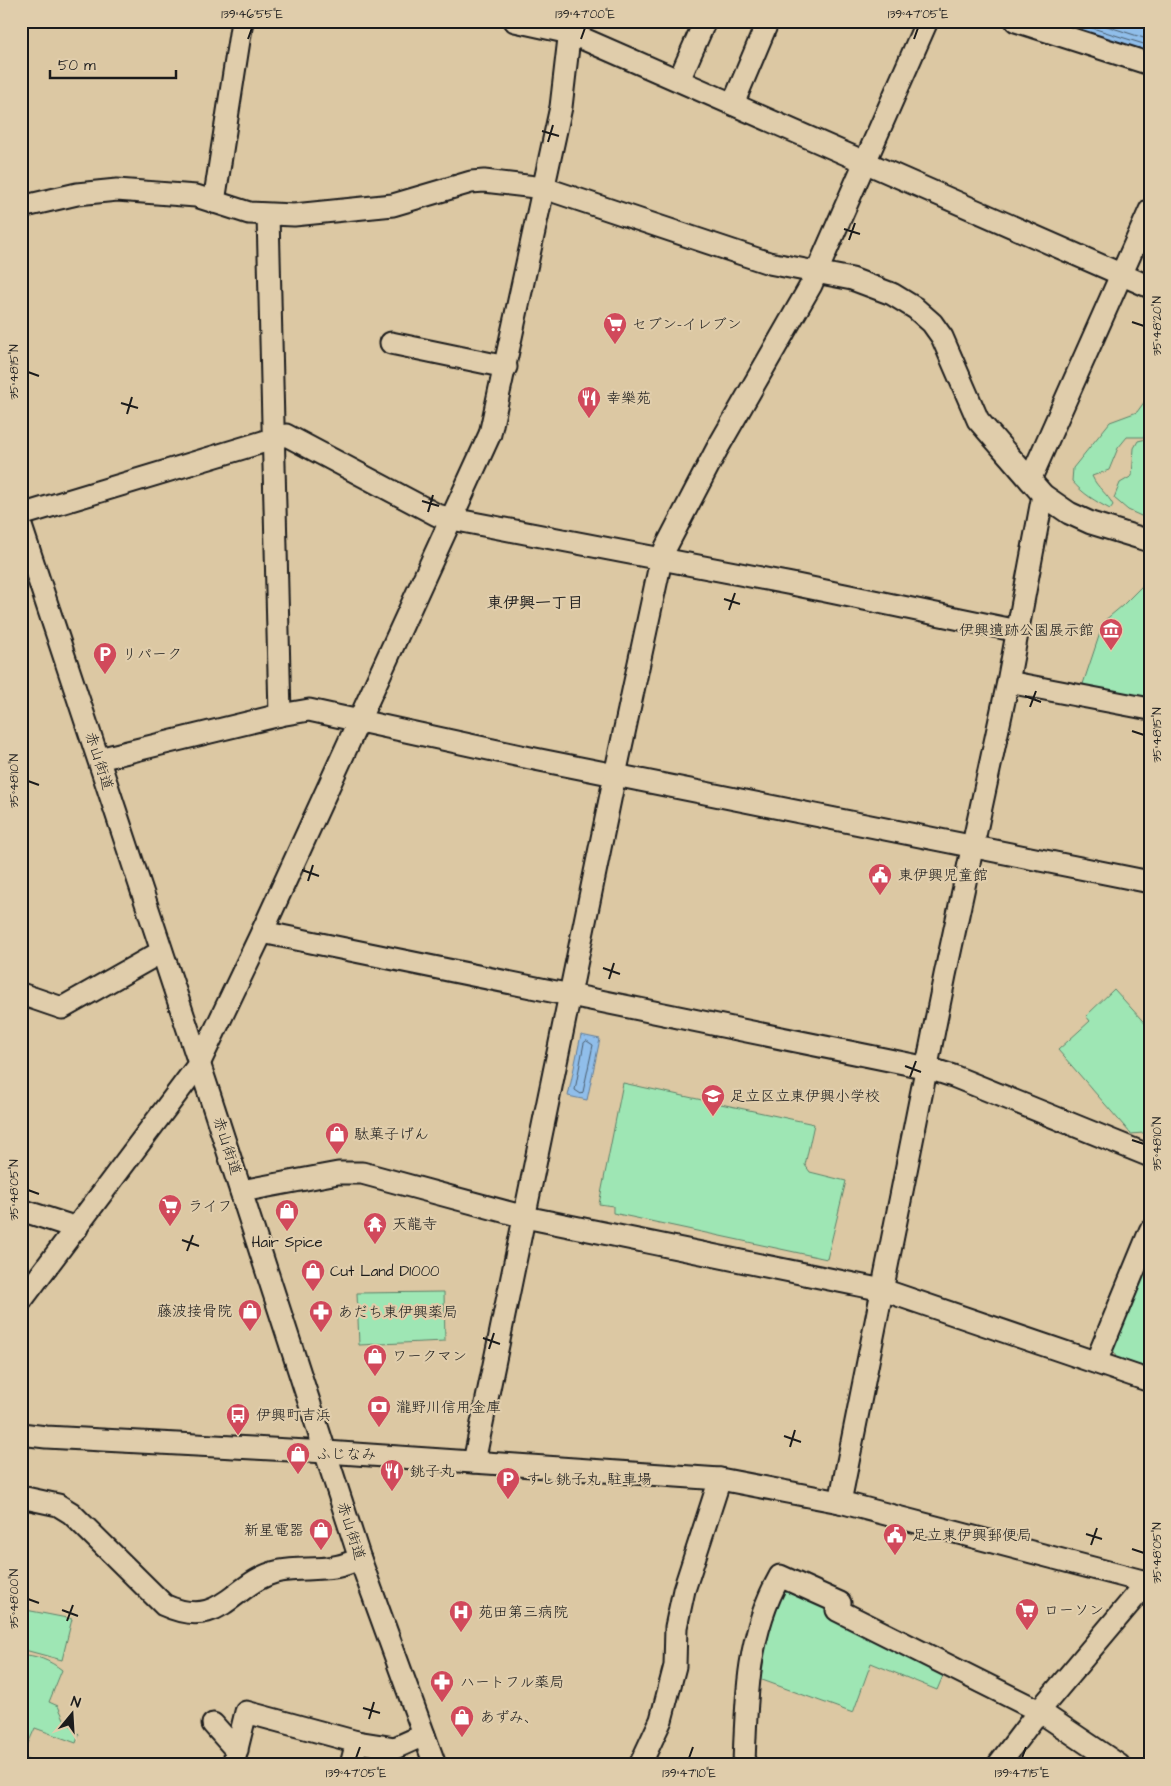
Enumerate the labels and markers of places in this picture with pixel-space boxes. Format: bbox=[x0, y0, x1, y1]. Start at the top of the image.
supermarket icon: セブン-イレブン bbox=[602, 311, 628, 345]
place label: セブン-イレブン bbox=[632, 314, 742, 335]
restaurant icon: 幸樂苑 bbox=[576, 385, 602, 419]
place label: 幸樂苑 bbox=[606, 388, 651, 409]
museum icon: 伊興遺跡公園展示館 bbox=[1098, 617, 1124, 651]
place label: 伊興遺跡公園展示館 bbox=[959, 620, 1094, 641]
parking icon: リパーク bbox=[92, 641, 118, 675]
place label: リパーク bbox=[122, 644, 182, 665]
public building icon: 東伊興児童館 bbox=[867, 862, 893, 896]
place label: 東伊興児童館 bbox=[898, 865, 988, 886]
school or university icon: 足立区立東伊興小学校 bbox=[700, 1083, 726, 1117]
place label: 足立区立東伊興小学校 bbox=[730, 1086, 880, 1107]
shop icon: 駄菓子げん bbox=[324, 1121, 350, 1155]
place label: 駄菓子げん bbox=[354, 1124, 429, 1145]
supermarket icon: ライフ bbox=[157, 1193, 183, 1227]
place label: ライフ bbox=[188, 1196, 232, 1217]
shop icon: Hair Spice bbox=[274, 1198, 300, 1232]
temple icon: 天龍寺 bbox=[362, 1211, 388, 1245]
place label: 天龍寺 bbox=[392, 1214, 437, 1235]
place label: Hair Spice bbox=[251, 1232, 323, 1253]
shop icon: Cut Land D1000 bbox=[300, 1258, 326, 1292]
place label: Cut Land D1000 bbox=[330, 1261, 440, 1282]
shop icon: 藤波接骨院 bbox=[237, 1298, 263, 1332]
pharmacy icon: あだち東伊興薬局 bbox=[308, 1299, 334, 1333]
place label: 藤波接骨院 bbox=[157, 1301, 232, 1322]
place label: あだち東伊興薬局 bbox=[338, 1302, 458, 1323]
shop icon: ワークマン bbox=[362, 1343, 388, 1377]
place label: ワークマン bbox=[392, 1346, 467, 1367]
bank icon: 瀧野川信用金庫 bbox=[366, 1394, 392, 1428]
place label: 瀧野川信用金庫 bbox=[396, 1397, 501, 1418]
bus stop icon: 伊興町吉浜 bbox=[225, 1402, 251, 1436]
place label: 伊興町吉浜 bbox=[256, 1405, 331, 1426]
shop icon: ふじなみ bbox=[285, 1441, 311, 1475]
place label: ふじなみ bbox=[316, 1444, 376, 1465]
restaurant icon: 銚子丸 bbox=[379, 1458, 405, 1492]
place label: 銚子丸 bbox=[410, 1461, 455, 1482]
parking icon: すし銚子丸 駐車場 bbox=[495, 1466, 521, 1500]
place label: すし銚子丸 駐車場 bbox=[526, 1469, 652, 1490]
shop icon: 新星電器 bbox=[308, 1517, 334, 1551]
place label: 新星電器 bbox=[244, 1520, 304, 1541]
public building icon: 足立東伊興郵便局 bbox=[882, 1522, 908, 1556]
place label: 足立東伊興郵便局 bbox=[912, 1525, 1032, 1546]
supermarket icon: ローソン bbox=[1014, 1597, 1040, 1631]
hospital icon: 苑田第三病院 bbox=[448, 1599, 474, 1633]
place label: ローソン bbox=[1044, 1600, 1104, 1621]
place label: 苑田第三病院 bbox=[478, 1602, 568, 1623]
pharmacy icon: ハートフル薬局 bbox=[429, 1669, 455, 1703]
place label: ハートフル薬局 bbox=[460, 1672, 564, 1693]
shop icon: あずみ、 bbox=[449, 1704, 475, 1738]
place label: あずみ、 bbox=[480, 1707, 539, 1728]

